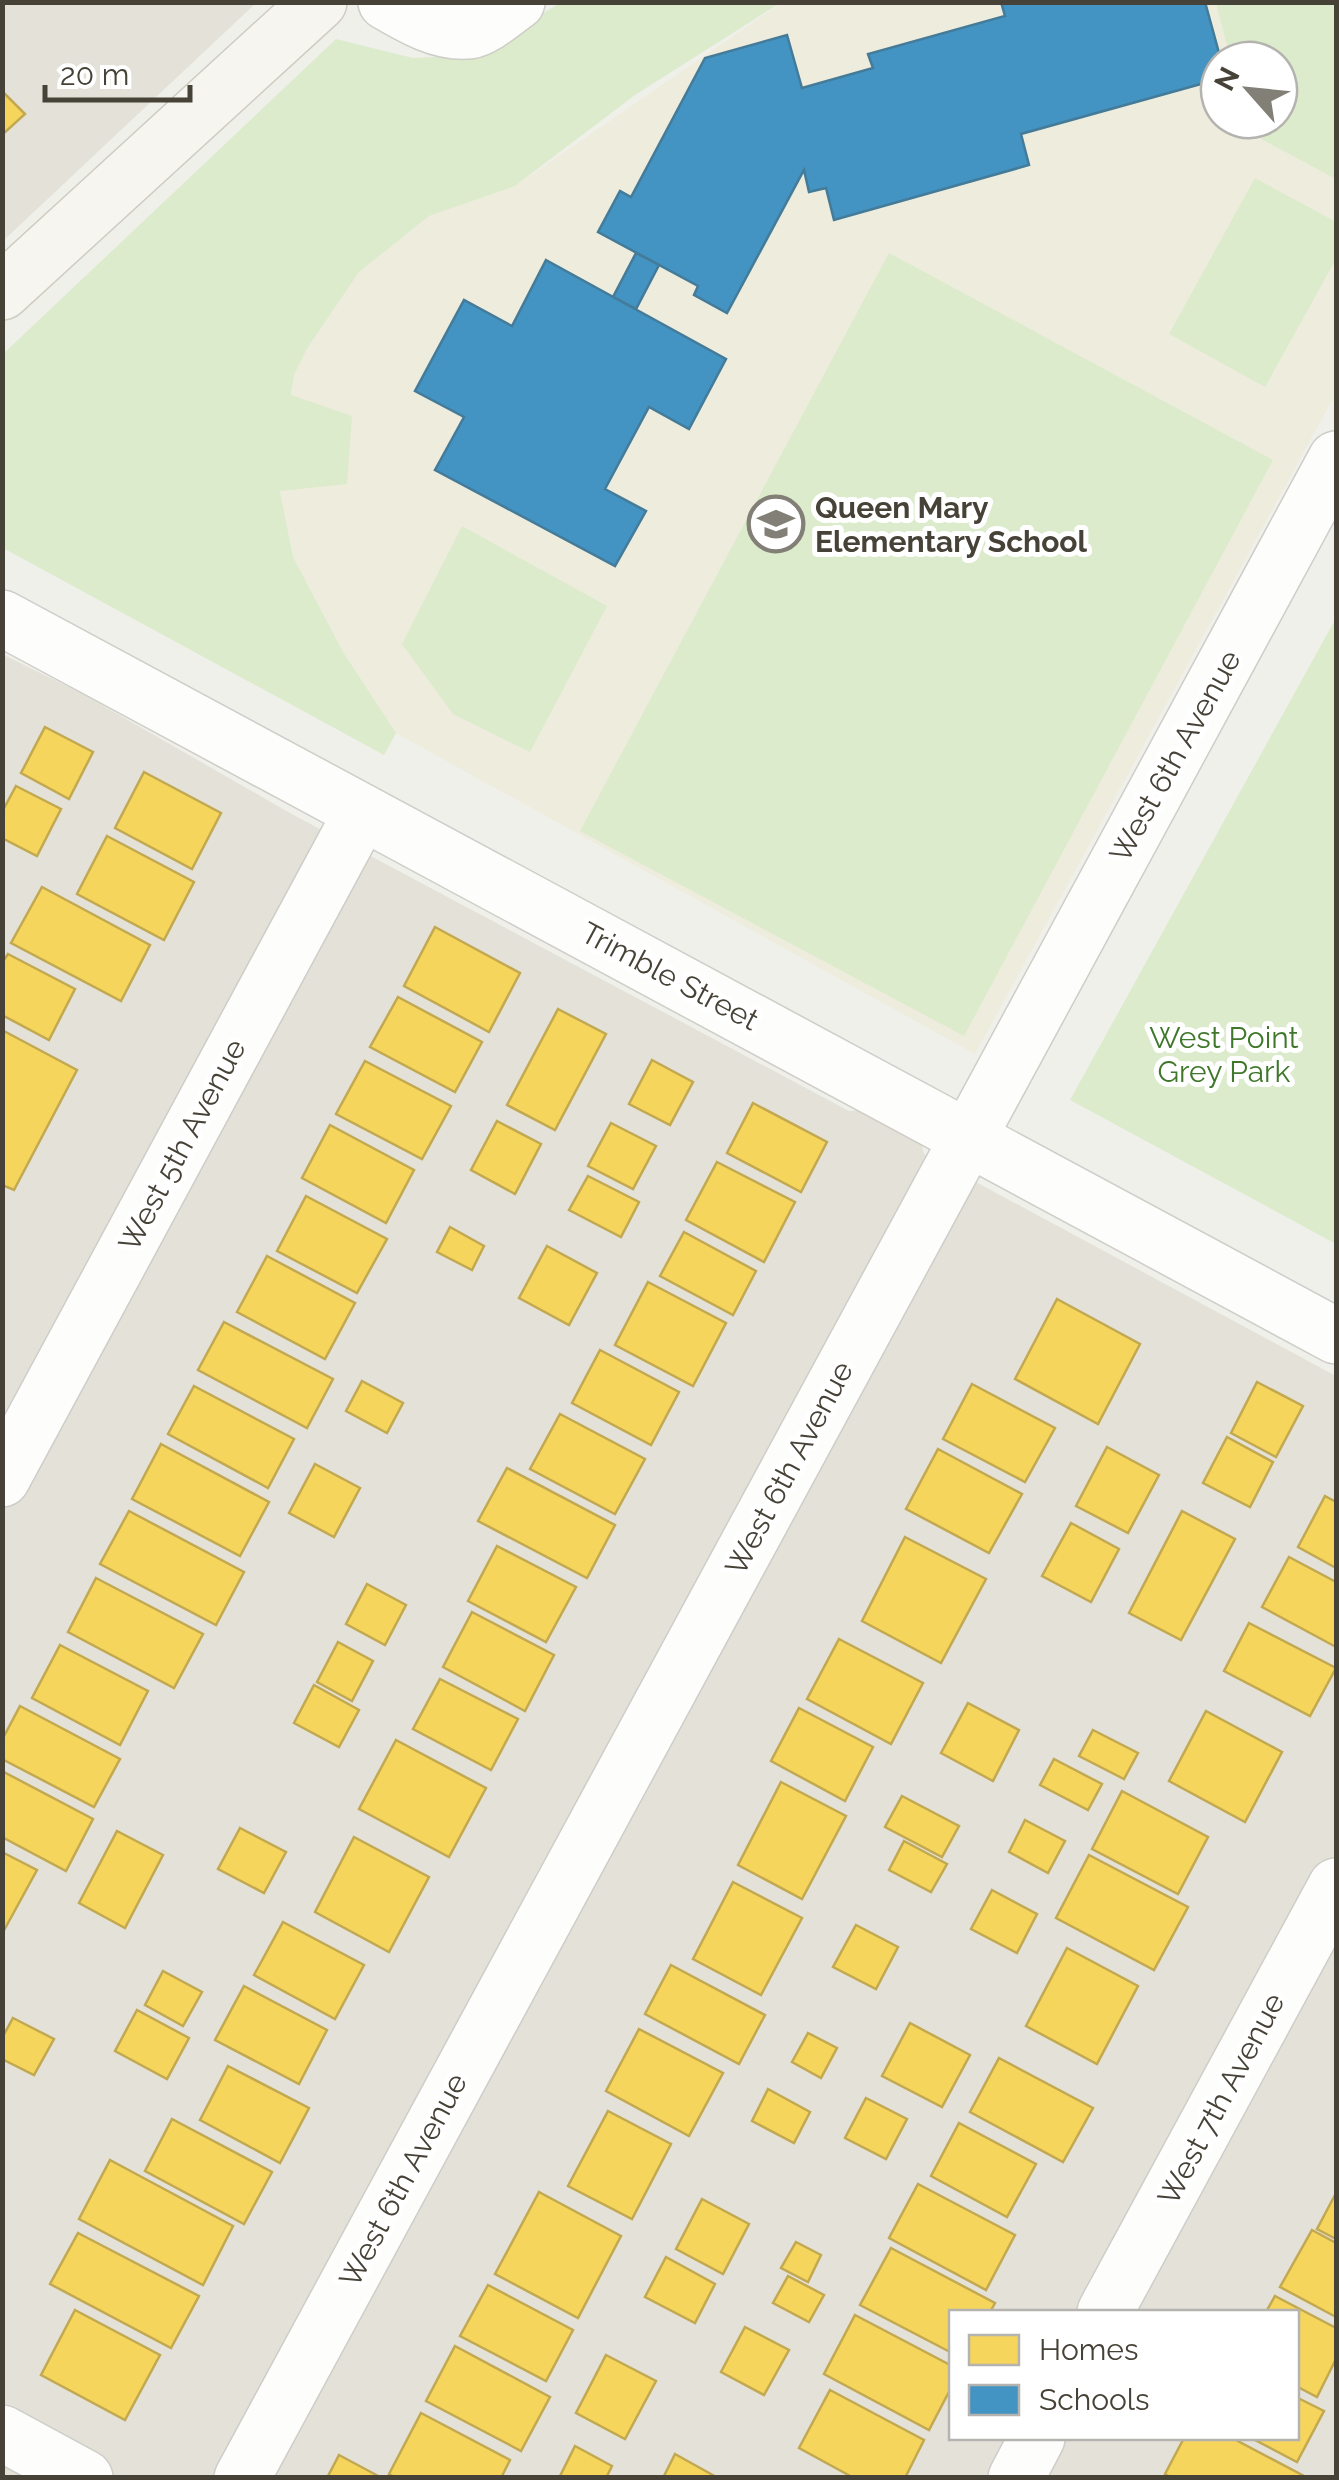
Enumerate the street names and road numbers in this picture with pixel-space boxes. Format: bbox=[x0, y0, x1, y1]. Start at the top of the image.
street label: West 6th Avenue bbox=[1102, 644, 1248, 868]
street label: Trimble Street bbox=[576, 915, 764, 1037]
street label: West 5th Avenue bbox=[111, 1033, 253, 1257]
street label: West 6th Avenue bbox=[718, 1355, 860, 1581]
street label: West 7th Avenue bbox=[1150, 1987, 1292, 2211]
street label: West 6th Avenue bbox=[332, 2067, 474, 2293]

